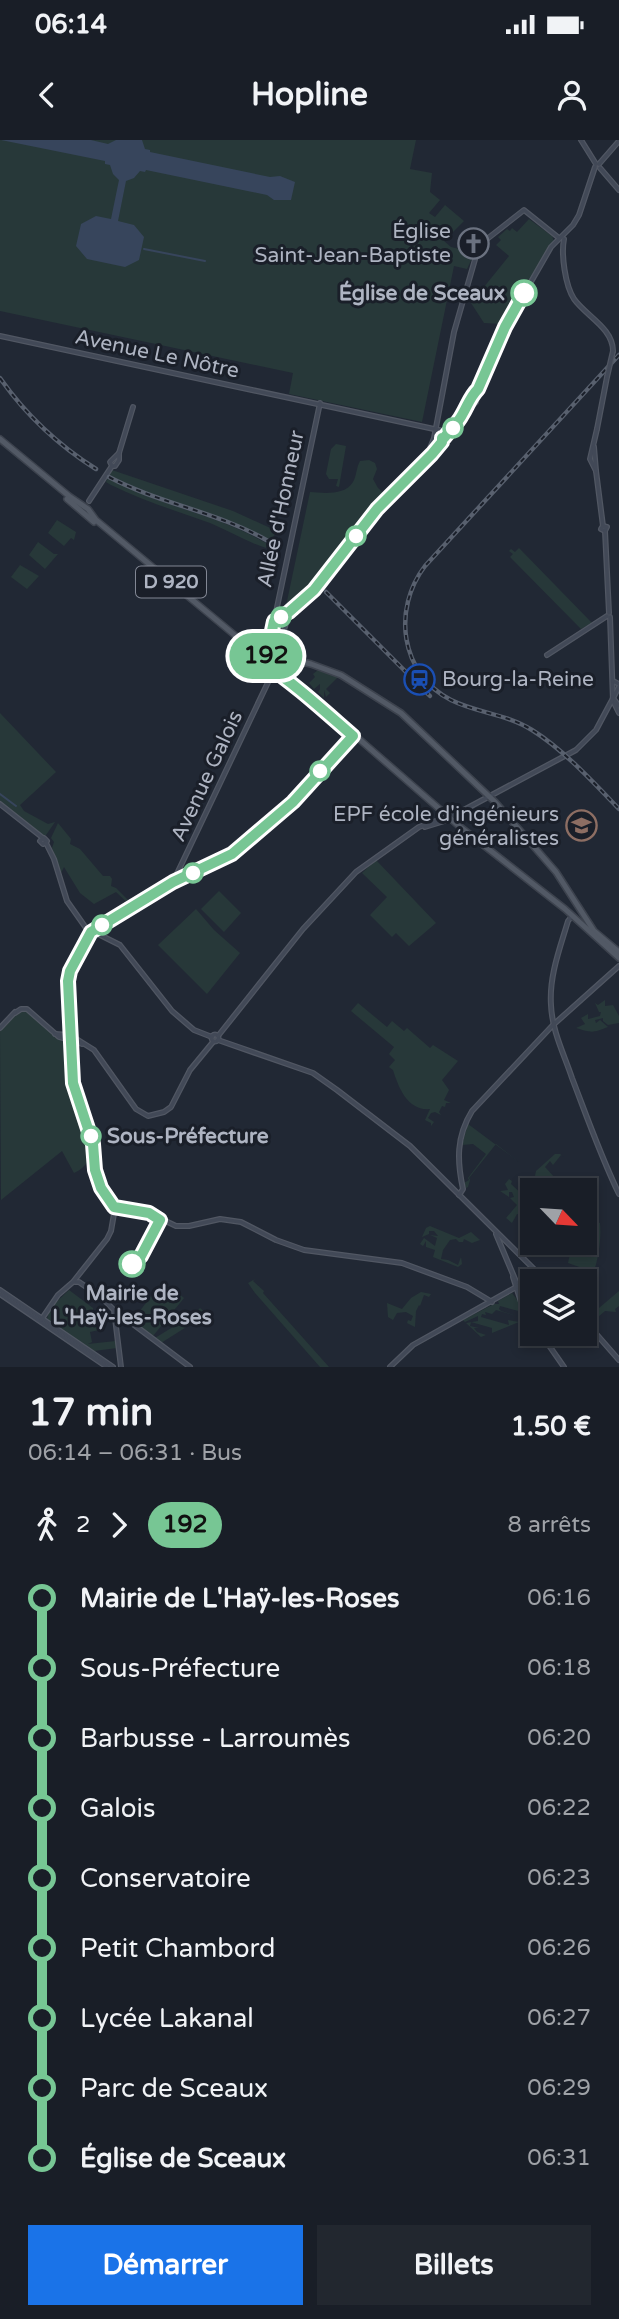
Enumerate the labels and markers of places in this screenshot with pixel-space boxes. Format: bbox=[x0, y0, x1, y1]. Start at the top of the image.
place label: Église Saint-Jean-Baptiste bbox=[255, 219, 451, 268]
church icon: Église Saint-Jean-Baptiste bbox=[457, 226, 491, 260]
place label: Église de Sceaux bbox=[339, 280, 505, 306]
marker: Église de Sceaux bbox=[511, 280, 537, 306]
unlabelled marker bbox=[443, 418, 463, 438]
unlabelled marker bbox=[346, 526, 366, 546]
unlabelled marker bbox=[271, 607, 291, 627]
station icon: Bourg-la-Reine bbox=[402, 662, 436, 696]
place label: Bourg-la-Reine bbox=[442, 667, 594, 692]
unlabelled marker bbox=[310, 761, 330, 781]
place label: EPF école d'ingénieurs généralistes bbox=[333, 802, 559, 851]
school or university icon: EPF école d'ingénieurs généralistes bbox=[565, 809, 599, 843]
unlabelled marker bbox=[183, 863, 203, 883]
unlabelled marker bbox=[92, 915, 112, 935]
place label: Sous-Préfecture bbox=[107, 1124, 269, 1149]
marker: Sous-Préfecture bbox=[81, 1126, 101, 1146]
marker: Mairie de L'Haÿ-les-Roses bbox=[119, 1251, 145, 1277]
place label: Mairie de L'Haÿ-les-Roses bbox=[52, 1281, 212, 1330]

